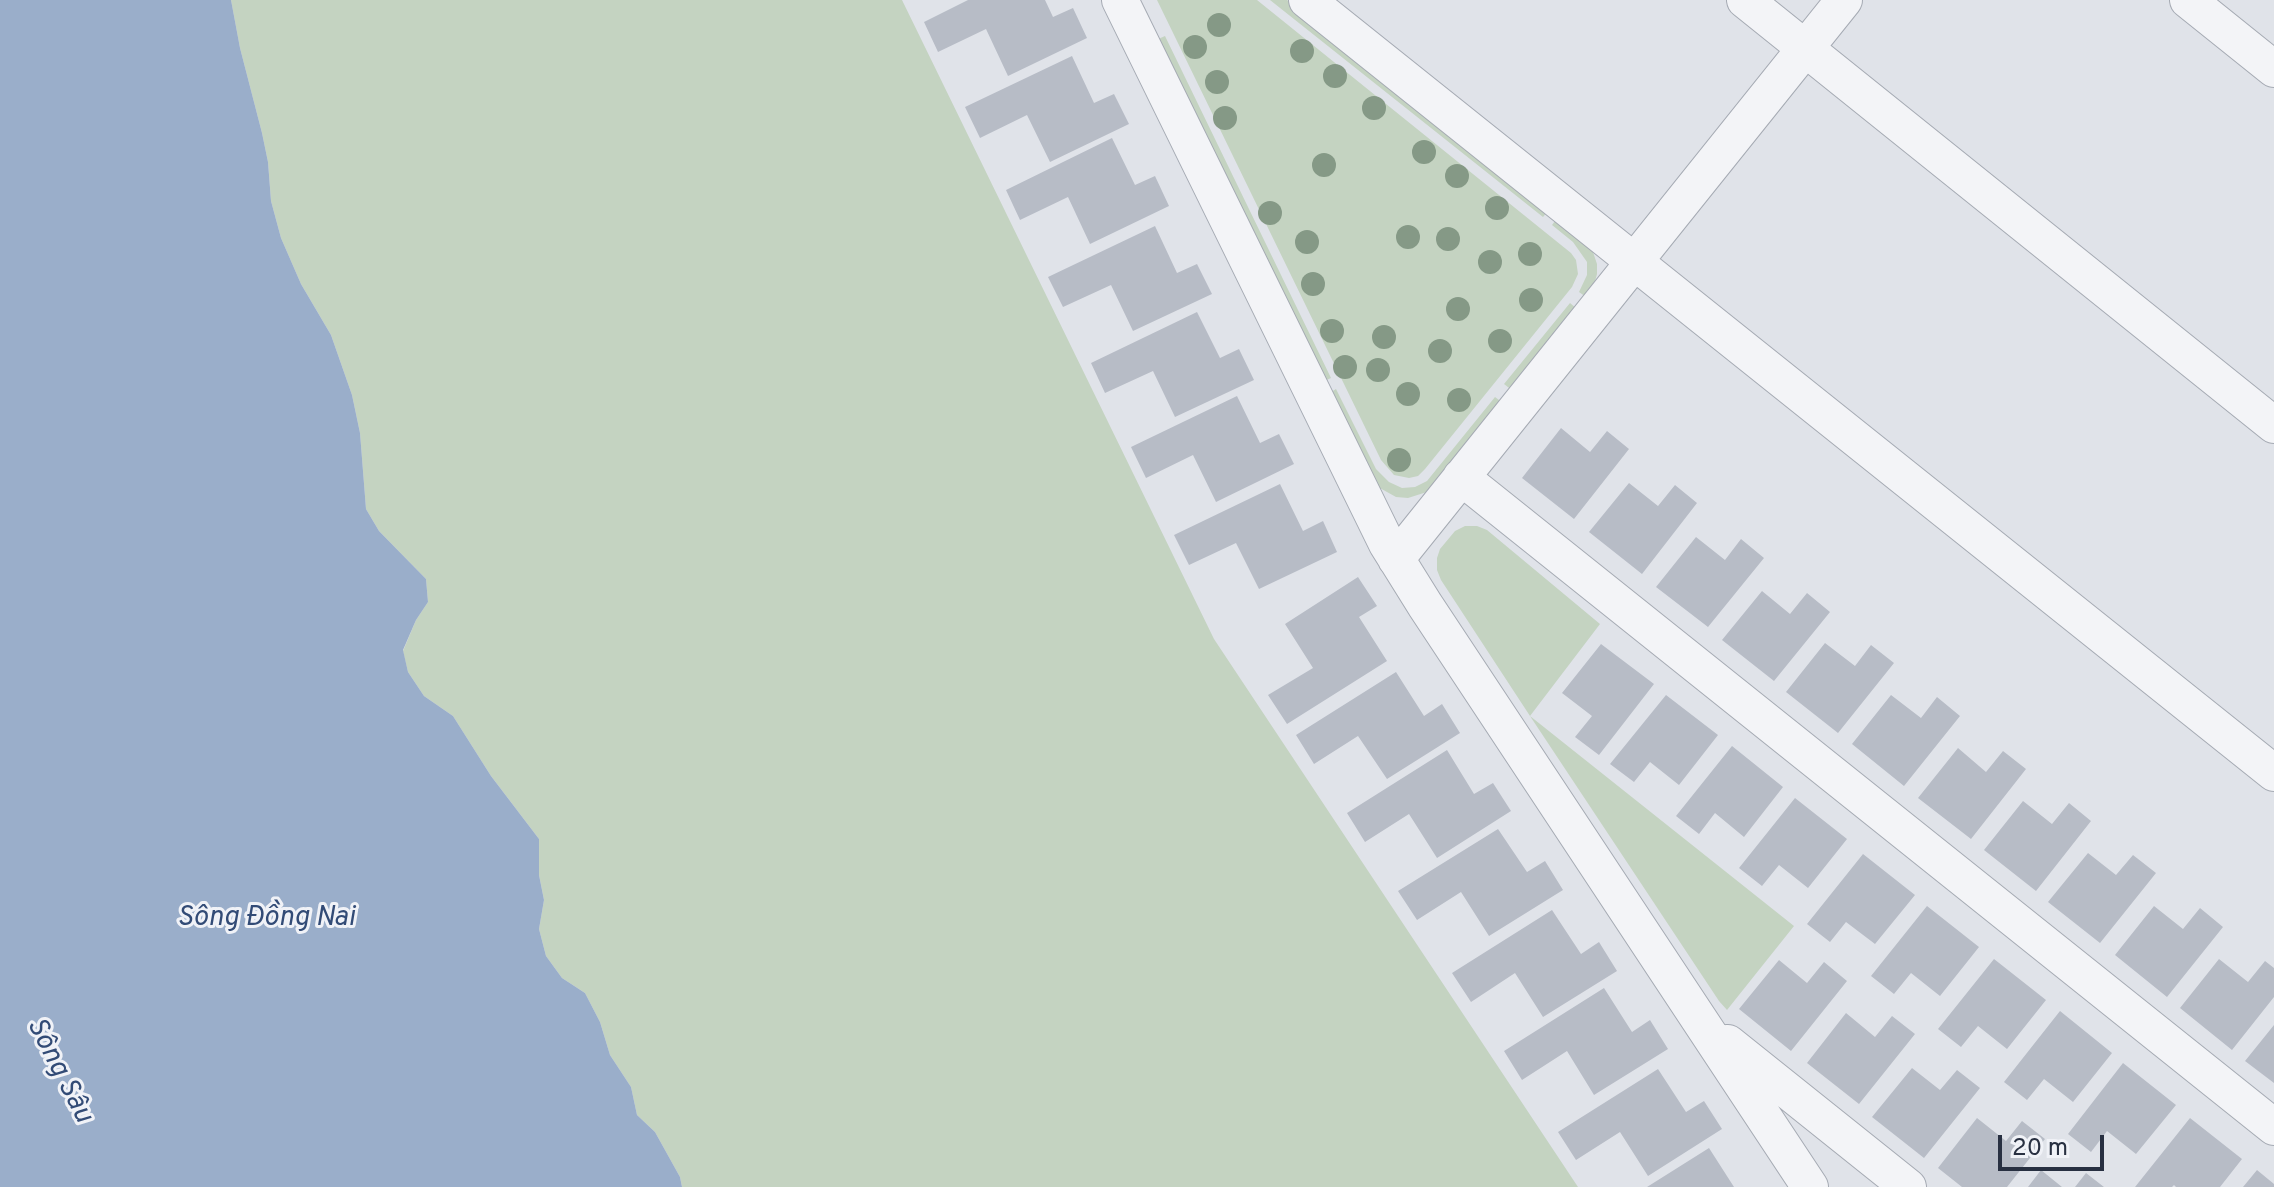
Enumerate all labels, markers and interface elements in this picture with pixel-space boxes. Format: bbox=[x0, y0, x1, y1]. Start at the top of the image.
water label: Sông Đồng Nai bbox=[177, 902, 355, 936]
water label: Sông Sâu bbox=[17, 1013, 99, 1129]
scale bar bbox=[2002, 1119, 2108, 1169]
text: 20 m bbox=[2012, 1134, 2068, 1164]

